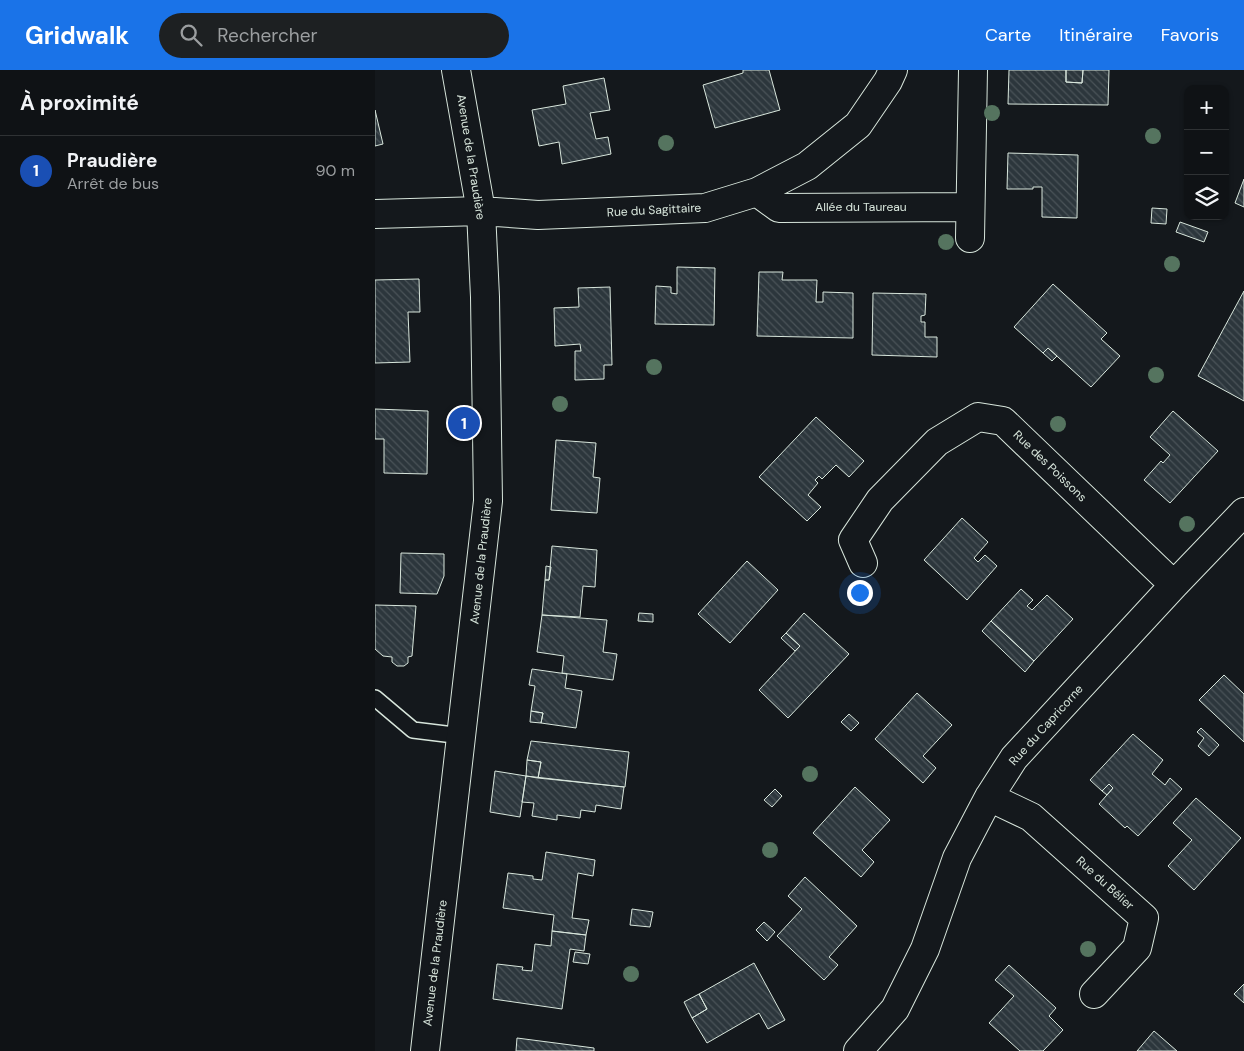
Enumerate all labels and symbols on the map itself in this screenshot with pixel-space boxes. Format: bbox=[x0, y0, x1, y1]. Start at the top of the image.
street label: Avenue de la Praudière bbox=[453, 93, 489, 221]
street label: Allée du Taureau bbox=[815, 199, 907, 215]
street label: Rue du Sagittaire bbox=[606, 200, 702, 220]
pin: 1 bbox=[448, 404, 480, 442]
street label: Rue des Poissons bbox=[1010, 427, 1090, 505]
street label: Avenue de la Praudière bbox=[466, 497, 496, 625]
your location bbox=[847, 580, 873, 606]
street label: Rue du Capricorne bbox=[1005, 681, 1087, 769]
street label: Rue du Bélier bbox=[1073, 853, 1138, 914]
street label: Avenue de la Praudière bbox=[419, 899, 451, 1027]

